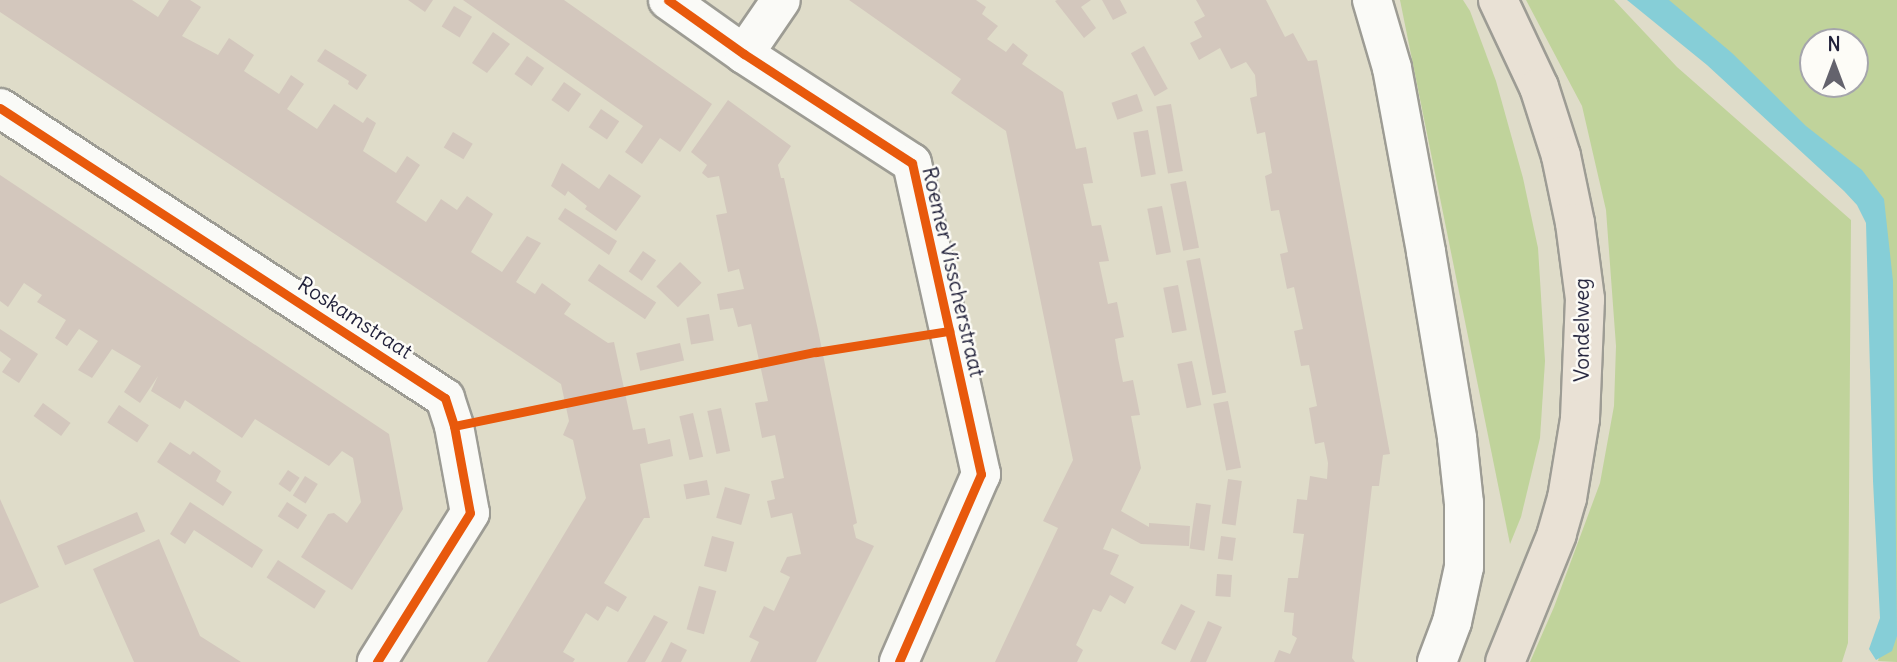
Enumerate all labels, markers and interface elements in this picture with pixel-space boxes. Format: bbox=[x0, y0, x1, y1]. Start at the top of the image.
north arrow bbox=[1799, 28, 1869, 98]
text: N bbox=[1827, 32, 1841, 56]
street label: Roemer Visscherstraat bbox=[917, 164, 989, 380]
street label: Roskamstraat bbox=[293, 272, 417, 364]
street label: Vondelweg bbox=[1569, 278, 1595, 382]

